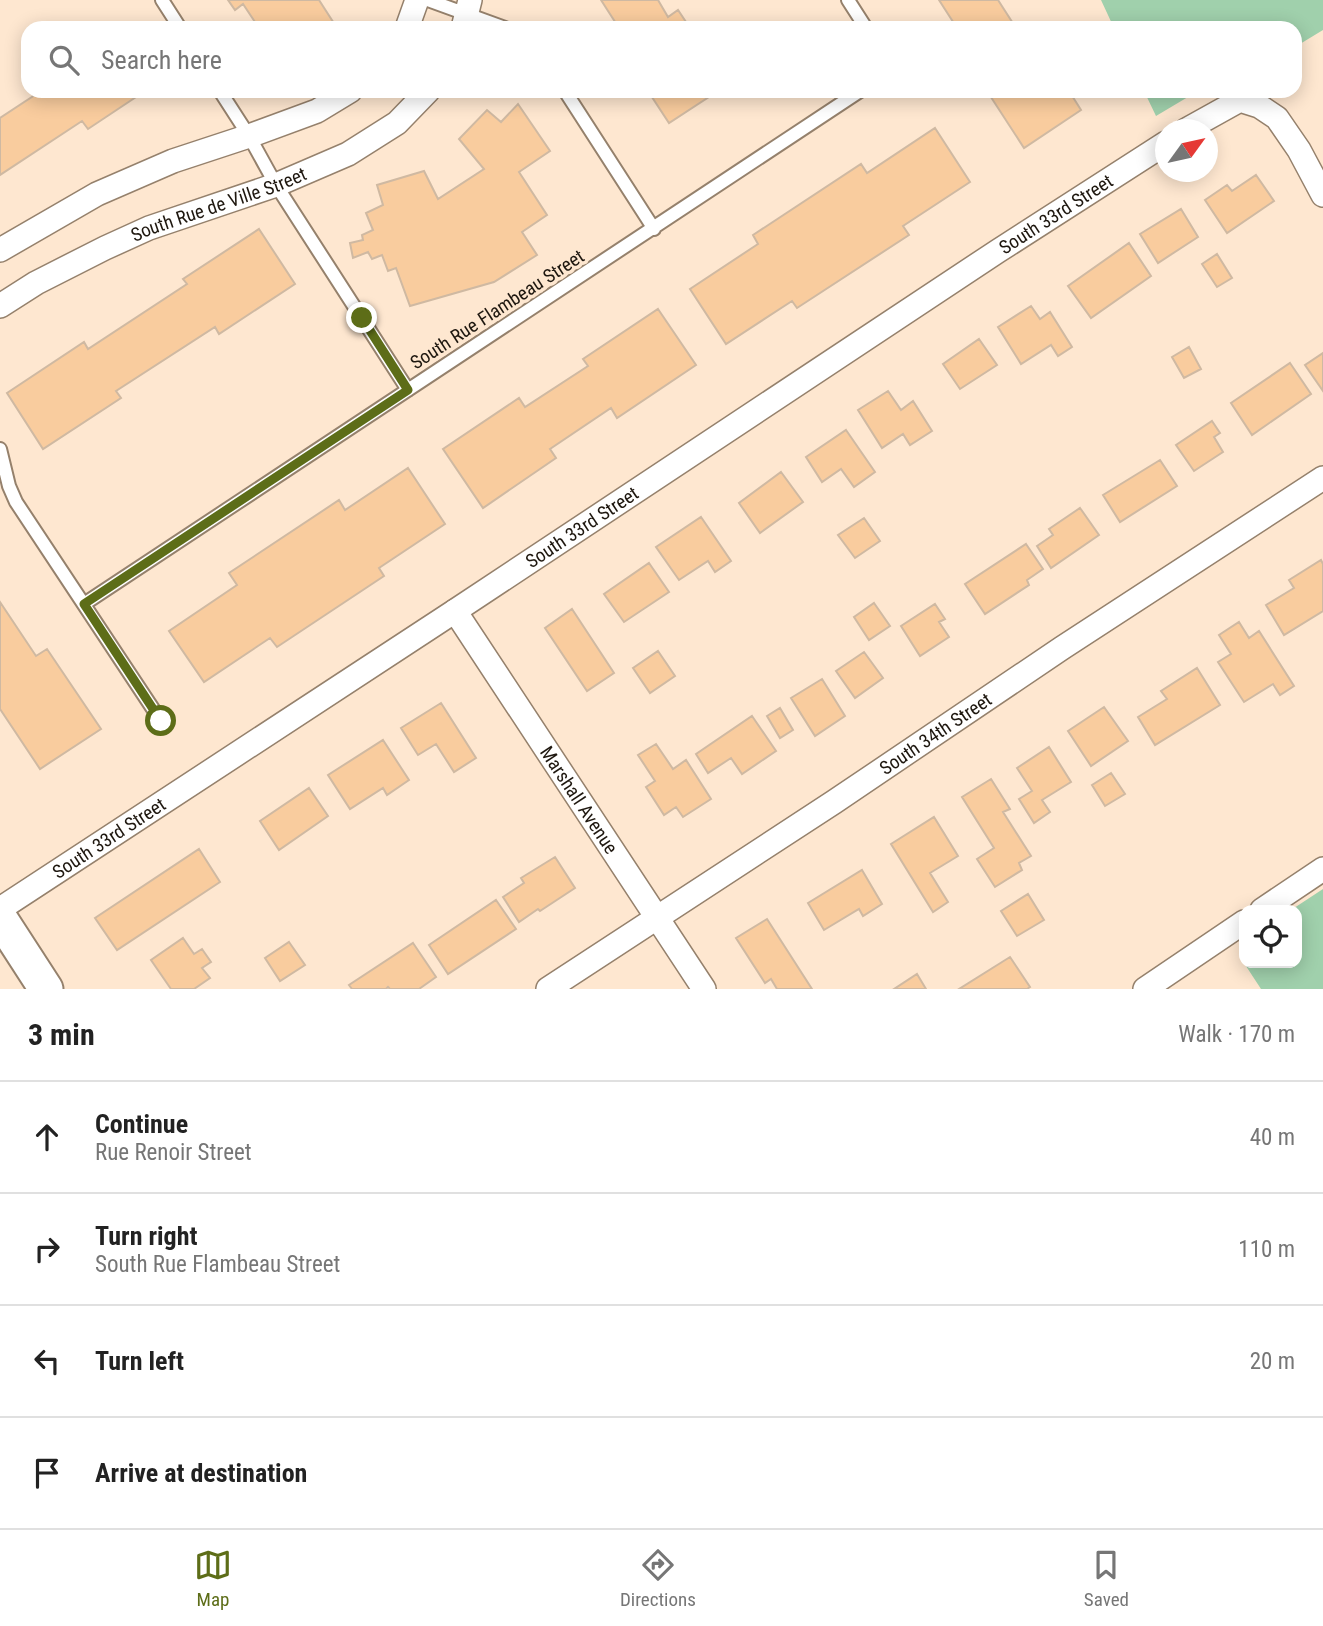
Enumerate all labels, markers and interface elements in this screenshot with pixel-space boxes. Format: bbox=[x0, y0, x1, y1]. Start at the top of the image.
search box bbox=[21, 21, 1302, 98]
icon: search bbox=[45, 41, 83, 79]
text: Search here bbox=[101, 45, 222, 75]
north arrow bbox=[1155, 119, 1218, 182]
street label: South Rue de Ville Street bbox=[127, 162, 310, 247]
street label: South 33rd Street bbox=[995, 169, 1117, 259]
street label: South Rue Flambeau Street bbox=[406, 245, 589, 374]
route end bbox=[346, 302, 377, 333]
street label: South 33rd Street bbox=[521, 482, 643, 573]
street label: South 34th Street bbox=[875, 688, 996, 780]
route start bbox=[145, 705, 176, 736]
street label: Marshall Avenue bbox=[535, 742, 623, 858]
street label: South 33rd Street bbox=[48, 793, 170, 884]
map controls bbox=[1239, 905, 1302, 968]
button: locate bbox=[1239, 905, 1302, 968]
text: 3 min bbox=[28, 1017, 95, 1052]
text: Walk · 170 m bbox=[1178, 1021, 1295, 1048]
text: Continue bbox=[95, 1109, 188, 1139]
icon: ahead bbox=[28, 1118, 66, 1156]
text: 40 m bbox=[1250, 1124, 1295, 1151]
text: Rue Renoir Street bbox=[95, 1139, 252, 1166]
text: Turn right bbox=[95, 1221, 197, 1251]
icon: right bbox=[28, 1230, 66, 1268]
text: 110 m bbox=[1238, 1236, 1295, 1263]
text: South Rue Flambeau Street bbox=[95, 1251, 340, 1278]
icon: left bbox=[28, 1342, 66, 1380]
text: Turn left bbox=[95, 1346, 184, 1376]
text: 20 m bbox=[1250, 1348, 1295, 1375]
icon: arrive bbox=[28, 1454, 66, 1492]
text: Arrive at destination bbox=[95, 1458, 307, 1488]
tab: Map bbox=[194, 1546, 232, 1611]
tab: Directions bbox=[620, 1546, 696, 1611]
tab: Saved bbox=[1084, 1546, 1129, 1611]

